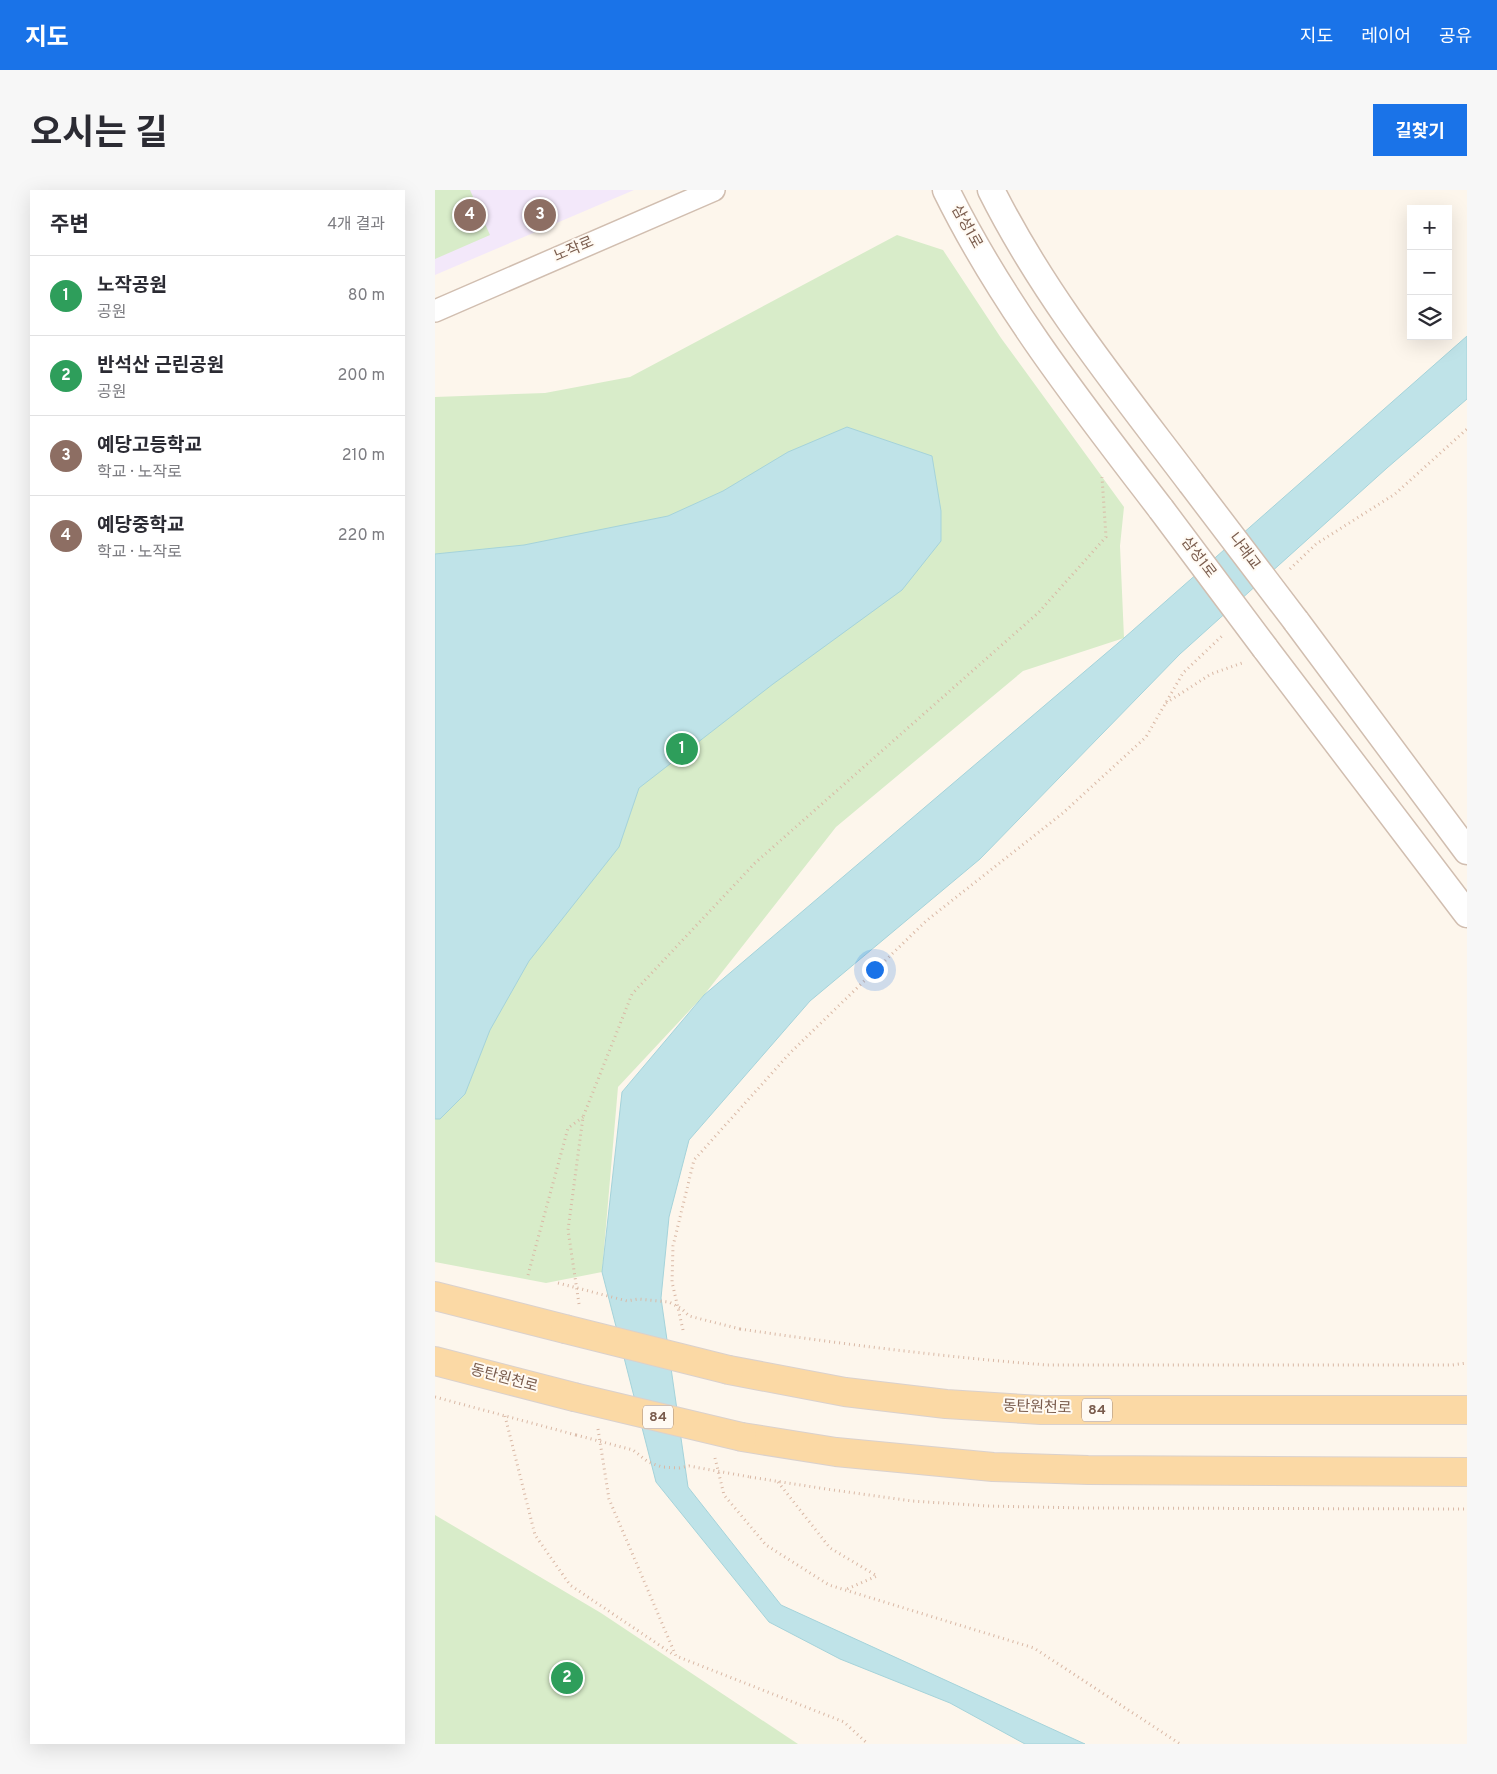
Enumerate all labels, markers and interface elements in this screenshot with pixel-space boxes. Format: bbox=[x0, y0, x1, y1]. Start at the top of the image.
text: 지도 bbox=[25, 24, 69, 54]
text: 지도 bbox=[1300, 26, 1333, 49]
text: 레이어 bbox=[1361, 26, 1411, 49]
text: 공유 bbox=[1439, 26, 1472, 49]
button: 길찾기 bbox=[1373, 104, 1467, 156]
text: 오시는 길 bbox=[30, 113, 168, 157]
pin: 4 bbox=[454, 196, 486, 234]
pin: 3 bbox=[524, 196, 556, 234]
street label: 삼성1로 bbox=[946, 202, 986, 252]
map controls bbox=[1407, 205, 1452, 340]
button: + bbox=[1407, 205, 1452, 250]
text: 주변 bbox=[50, 212, 89, 239]
text: 4개 결과 bbox=[327, 215, 385, 235]
street label: 노작로 bbox=[551, 233, 597, 267]
button: − bbox=[1407, 250, 1452, 295]
text: 노작공원 bbox=[97, 274, 167, 298]
text: 1 bbox=[63, 286, 69, 306]
text: 80 m bbox=[348, 286, 385, 306]
button: layers bbox=[1407, 295, 1452, 340]
text: 공원 bbox=[97, 303, 126, 323]
text: 반석산 근린공원 bbox=[97, 354, 224, 378]
text: 2 bbox=[61, 366, 71, 386]
text: 200 m bbox=[337, 366, 385, 386]
text: 공원 bbox=[97, 383, 126, 403]
text: 예당고등학교 bbox=[97, 434, 202, 458]
text: 3 bbox=[61, 446, 71, 466]
text: 210 m bbox=[342, 446, 385, 466]
text: 학교 · 노작로 bbox=[97, 463, 182, 483]
text: 예당중학교 bbox=[97, 514, 184, 538]
text: 4 bbox=[61, 526, 71, 546]
text: 220 m bbox=[338, 526, 385, 546]
street label: 나래교 bbox=[1224, 530, 1264, 574]
street label: 삼성1로 bbox=[1176, 534, 1220, 582]
text: 학교 · 노작로 bbox=[97, 543, 182, 563]
pin: 1 bbox=[666, 730, 698, 768]
your location bbox=[862, 957, 888, 983]
street label: 동탄원천로 bbox=[468, 1360, 540, 1397]
street label: 동탄원천로 bbox=[1002, 1396, 1072, 1419]
road number: 84 bbox=[1082, 1398, 1112, 1422]
road number: 84 bbox=[643, 1406, 673, 1428]
pin: 2 bbox=[551, 1659, 583, 1697]

